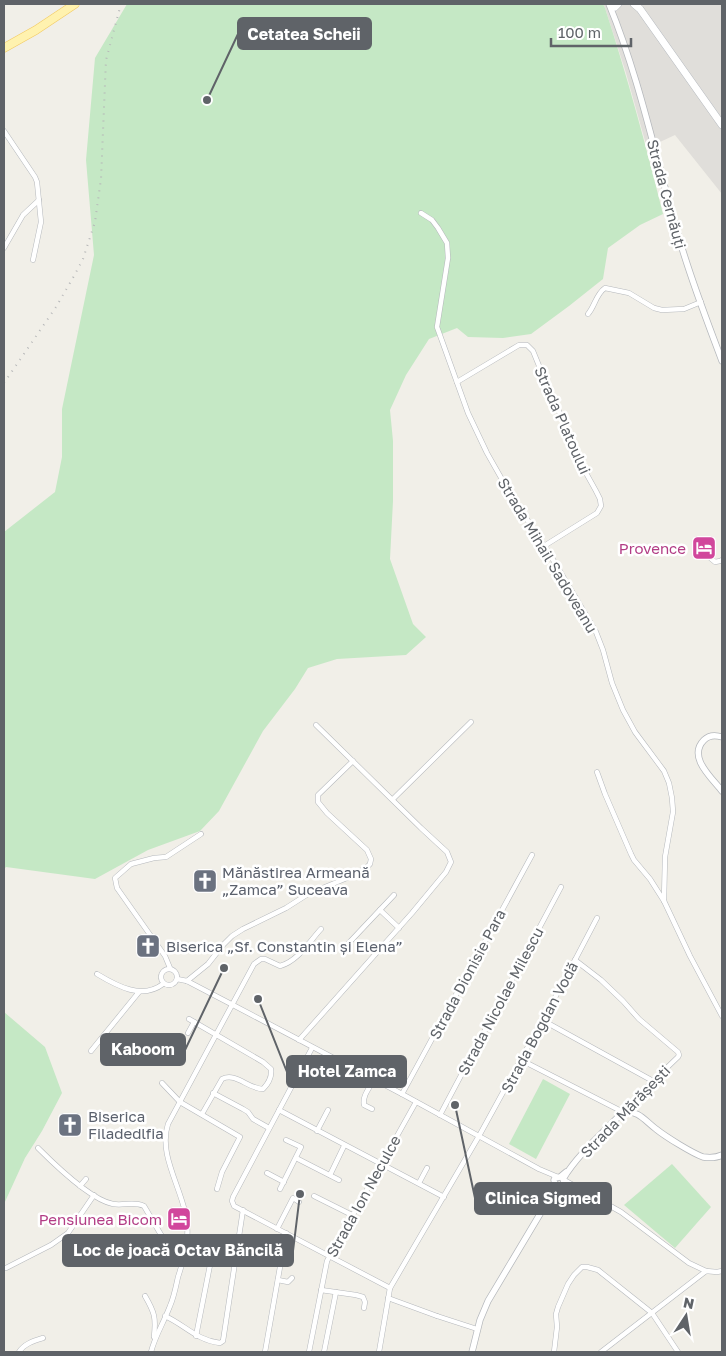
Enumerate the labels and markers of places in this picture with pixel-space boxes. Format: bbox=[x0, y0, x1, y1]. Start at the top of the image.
callout: Cetatea Scheii bbox=[238, 18, 371, 49]
hotel icon: Provence bbox=[691, 535, 717, 561]
place label: Provence bbox=[619, 539, 686, 557]
place label: Mănăstirea Armeană „Zamca” Suceava bbox=[222, 863, 370, 898]
church icon: Mănăstirea Armeană „Zamca” Suceava bbox=[192, 868, 218, 894]
church icon: Biserica „Sf. Constantin și Elena” bbox=[135, 933, 161, 959]
place label: Biserica „Sf. Constantin și Elena” bbox=[166, 937, 403, 955]
callout: Kaboom bbox=[101, 1034, 185, 1065]
callout: Hotel Zamca bbox=[287, 1056, 406, 1087]
place label: Biserica Filadedlfia bbox=[88, 1107, 164, 1142]
church icon: Biserica Filadedlfia bbox=[57, 1112, 83, 1138]
callout: Clinica Sigmed bbox=[475, 1183, 611, 1214]
hotel icon: Pensiunea Bicom bbox=[166, 1206, 192, 1232]
place label: Pensiunea Bicom bbox=[39, 1210, 162, 1228]
callout: Loc de joacă Octav Băncilă bbox=[63, 1235, 293, 1266]

